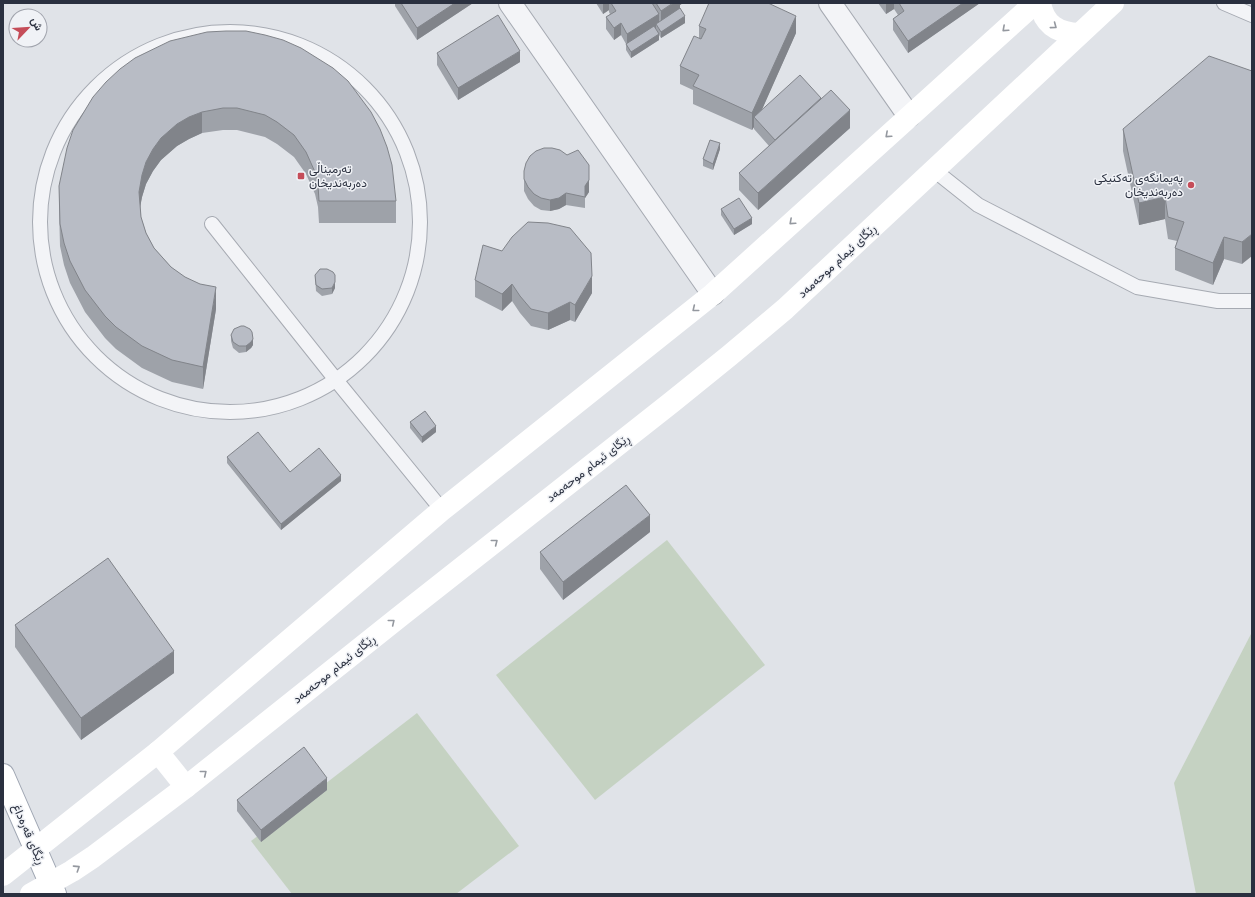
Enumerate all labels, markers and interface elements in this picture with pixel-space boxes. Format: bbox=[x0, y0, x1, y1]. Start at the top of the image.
north arrow bbox=[8, 8, 48, 48]
text: ش bbox=[28, 15, 45, 33]
one-way arrow bbox=[1049, 21, 1056, 28]
one-way arrow bbox=[1003, 24, 1010, 31]
one-way arrow bbox=[885, 130, 893, 137]
place label: تەرمیناڵی دەربەندیخان bbox=[309, 161, 367, 191]
marker: تەرمیناڵی دەربەندیخان bbox=[296, 171, 306, 181]
place label: په‌یمانگه‌ى ته‌كنیكى ده‌ربه‌ندیخان bbox=[1094, 171, 1183, 200]
marker: په‌یمانگه‌ى ته‌كنیكى ده‌ربه‌ندیخان bbox=[1186, 180, 1196, 190]
one-way arrow bbox=[789, 218, 797, 225]
street label: ڕێگای ئیمام موحەمەد bbox=[795, 221, 881, 303]
one-way arrow bbox=[692, 304, 699, 311]
street label: ڕێگای ئیمام موحەمەد bbox=[544, 431, 634, 507]
one-way arrow bbox=[490, 539, 497, 546]
one-way arrow bbox=[388, 620, 395, 627]
street label: ڕێگای ئیمام موحەمەد bbox=[290, 632, 380, 709]
one-way arrow bbox=[199, 771, 206, 778]
street label: ڕێگای قەرەداغ bbox=[7, 802, 49, 868]
one-way arrow bbox=[73, 865, 80, 872]

